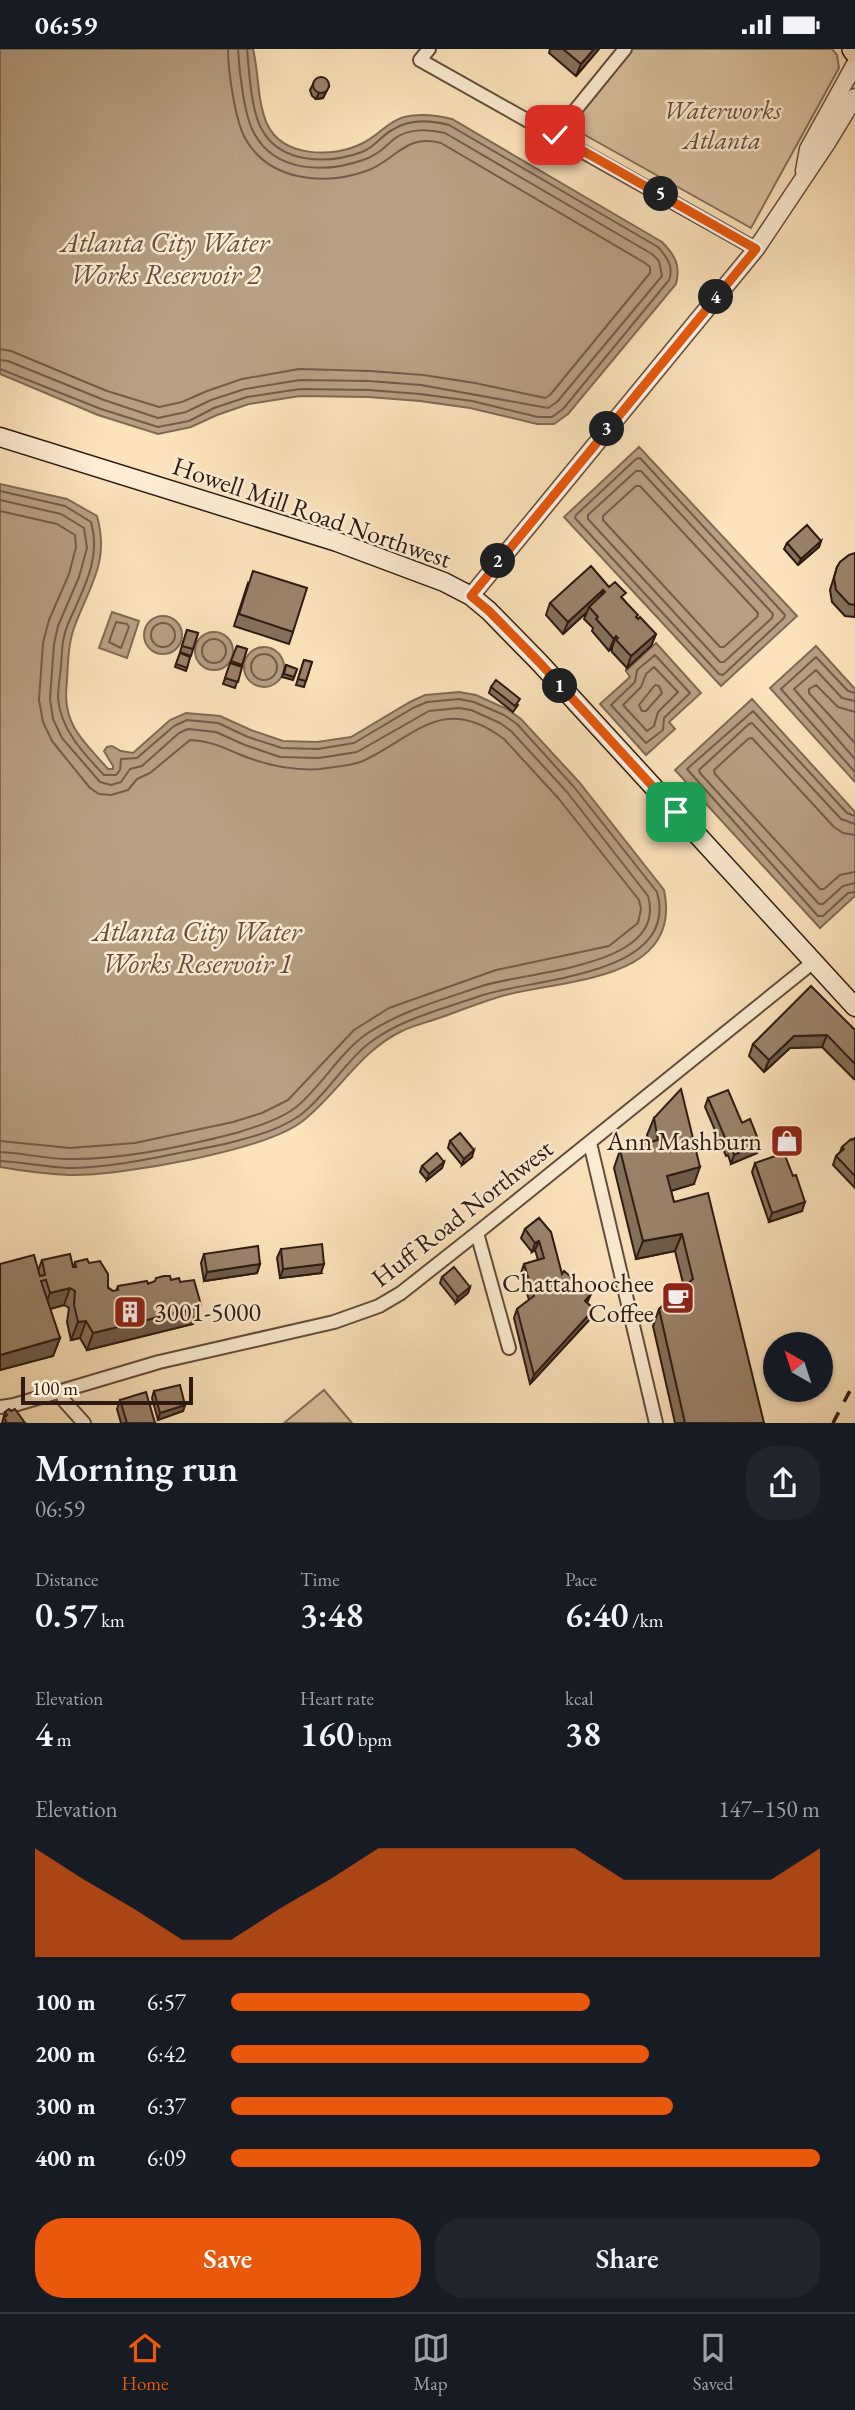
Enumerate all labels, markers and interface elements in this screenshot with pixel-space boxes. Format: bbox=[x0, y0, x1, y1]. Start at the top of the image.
text: 06:59 bbox=[35, 8, 97, 42]
park label: Waterworks Atlanta bbox=[663, 93, 782, 157]
pin bbox=[525, 105, 585, 165]
icon: check bbox=[536, 116, 574, 154]
pin: 5 bbox=[644, 177, 678, 211]
text: 5 bbox=[655, 181, 666, 206]
water label: Atlanta City Water Works Reservoir 2 bbox=[59, 224, 271, 292]
pin: 4 bbox=[698, 279, 734, 315]
text: 4 bbox=[710, 284, 721, 309]
pin: 3 bbox=[590, 411, 624, 447]
text: 3 bbox=[601, 416, 612, 441]
street label: Howell Mill Road Northwest bbox=[168, 448, 456, 576]
pin: 2 bbox=[480, 543, 516, 579]
text: 2 bbox=[492, 548, 503, 573]
pin: 1 bbox=[542, 669, 578, 703]
text: 1 bbox=[554, 673, 565, 698]
pin bbox=[646, 782, 706, 842]
icon: arrive bbox=[657, 793, 695, 831]
water label: Atlanta City Water Works Reservoir 1 bbox=[91, 913, 303, 981]
shop icon: Ann Mashburn bbox=[768, 1122, 806, 1160]
place label: Ann Mashburn bbox=[606, 1124, 762, 1158]
street label: Huff Road Northwest bbox=[364, 1131, 560, 1295]
place label: Chattahoochee Coffee bbox=[502, 1266, 654, 1330]
cafe icon: Chattahoochee Coffee bbox=[659, 1279, 697, 1317]
building icon: 3001-5000 bbox=[111, 1293, 149, 1331]
place label: 3001-5000 bbox=[154, 1295, 261, 1329]
north arrow bbox=[763, 1332, 833, 1402]
map controls bbox=[763, 1332, 833, 1402]
scale bar bbox=[21, 1374, 192, 1406]
text: 100 m bbox=[32, 1376, 78, 1401]
text: Morning run bbox=[35, 1443, 238, 1492]
button: share bbox=[746, 1446, 820, 1520]
text: 06:59 bbox=[35, 1494, 85, 1524]
text: Distance bbox=[35, 1567, 98, 1592]
text: Time bbox=[300, 1567, 340, 1592]
text: Pace bbox=[565, 1567, 597, 1592]
text: 0.57 bbox=[35, 1592, 97, 1637]
text: 3:48 bbox=[300, 1592, 363, 1637]
text: 6:40 bbox=[565, 1592, 628, 1637]
text: km bbox=[97, 1608, 125, 1633]
text: /km bbox=[628, 1608, 663, 1633]
text: Elevation bbox=[35, 1686, 103, 1711]
text: Heart rate bbox=[300, 1686, 374, 1711]
text: kcal bbox=[565, 1686, 594, 1711]
text: 4 bbox=[35, 1711, 53, 1756]
text: 160 bbox=[300, 1711, 354, 1756]
text: 38 bbox=[565, 1711, 601, 1756]
text: m bbox=[53, 1727, 72, 1752]
text: bpm bbox=[354, 1727, 392, 1752]
text: Elevation bbox=[35, 1794, 118, 1824]
text: 147–150 m bbox=[719, 1794, 820, 1824]
text: 100 m bbox=[35, 1987, 96, 2017]
text: 6:57 bbox=[147, 1987, 186, 2017]
text: 200 m bbox=[35, 2039, 96, 2069]
text: 6:42 bbox=[147, 2039, 186, 2069]
text: 300 m bbox=[35, 2091, 96, 2121]
text: 6:37 bbox=[147, 2091, 186, 2121]
text: 400 m bbox=[35, 2143, 96, 2173]
text: 6:09 bbox=[147, 2143, 186, 2173]
button: Save bbox=[35, 2218, 421, 2298]
button: Share bbox=[435, 2218, 820, 2298]
tab: Home bbox=[122, 2329, 169, 2396]
tab: Map bbox=[412, 2329, 450, 2396]
tab: Saved bbox=[693, 2329, 733, 2396]

